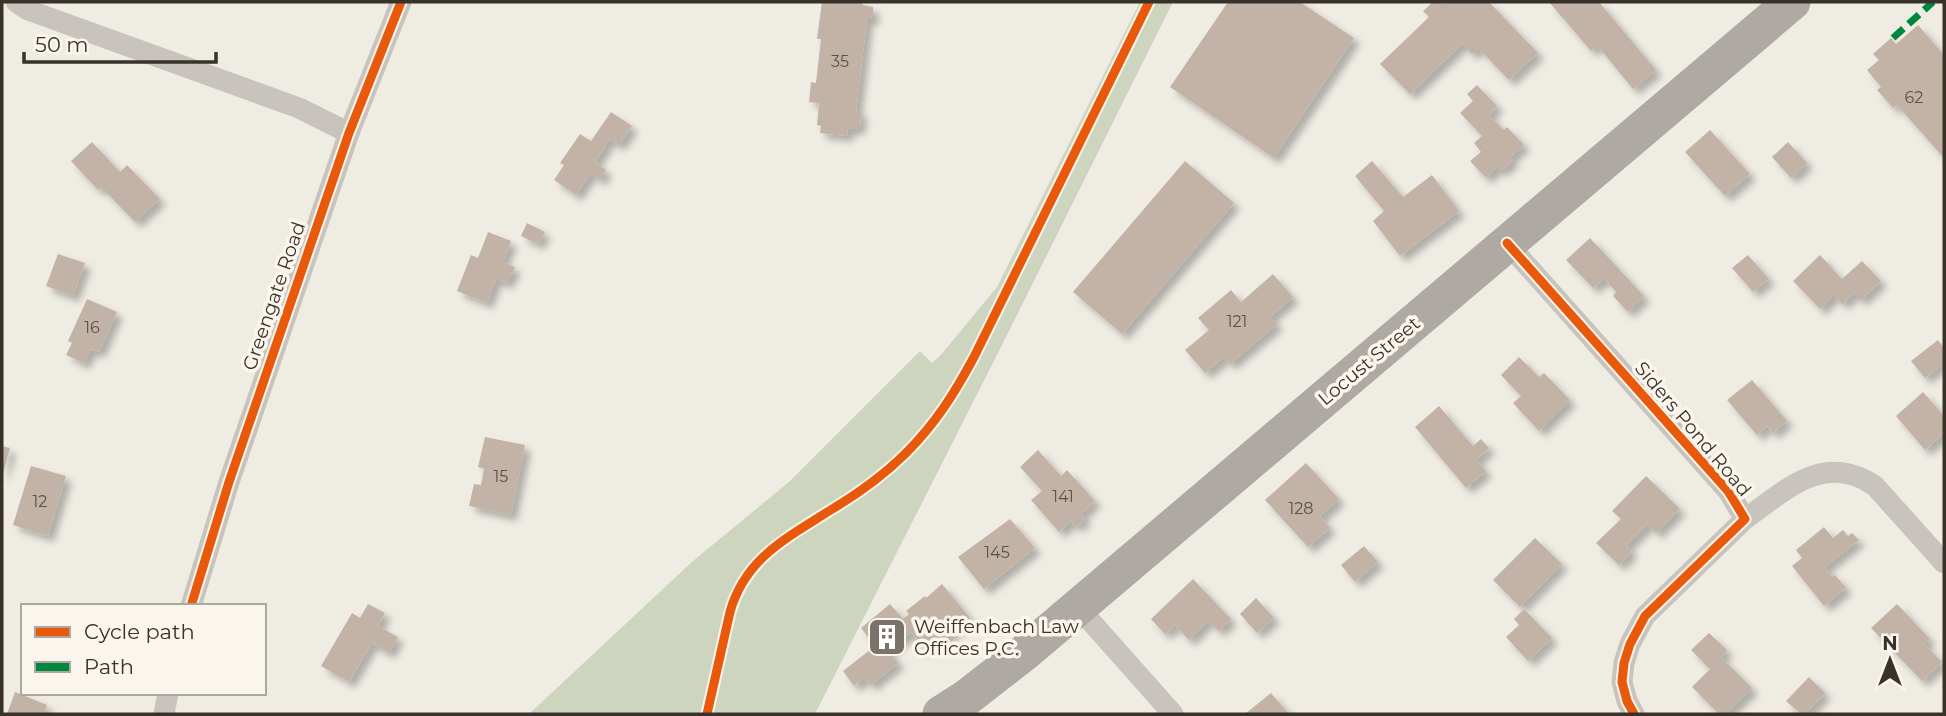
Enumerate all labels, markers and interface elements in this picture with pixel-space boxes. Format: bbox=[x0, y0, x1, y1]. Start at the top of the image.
scale bar bbox=[24, 21, 217, 65]
text: 50 m bbox=[35, 32, 89, 57]
house number: 35 bbox=[831, 52, 849, 71]
house number: 62 bbox=[1905, 88, 1923, 107]
street label: Greengate Road bbox=[238, 219, 310, 373]
house number: 121 bbox=[1227, 312, 1247, 331]
street label: Locust Street bbox=[1313, 312, 1425, 410]
house number: 16 bbox=[84, 318, 100, 337]
street label: Siders Pond Road bbox=[1630, 357, 1756, 501]
house number: 15 bbox=[494, 467, 508, 486]
house number: 141 bbox=[1052, 487, 1074, 506]
house number: 12 bbox=[33, 492, 47, 511]
house number: 128 bbox=[1288, 499, 1314, 518]
house number: 145 bbox=[984, 543, 1010, 562]
legend bbox=[21, 604, 266, 695]
place label: Weiffenbach Law Offices P.C. bbox=[914, 615, 1079, 660]
building icon: Weiffenbach Law Offices P.C. bbox=[866, 616, 908, 658]
text: Cycle path bbox=[84, 619, 195, 644]
north arrow bbox=[1855, 625, 1925, 695]
text: N bbox=[1882, 632, 1898, 655]
text: Path bbox=[84, 654, 134, 679]

